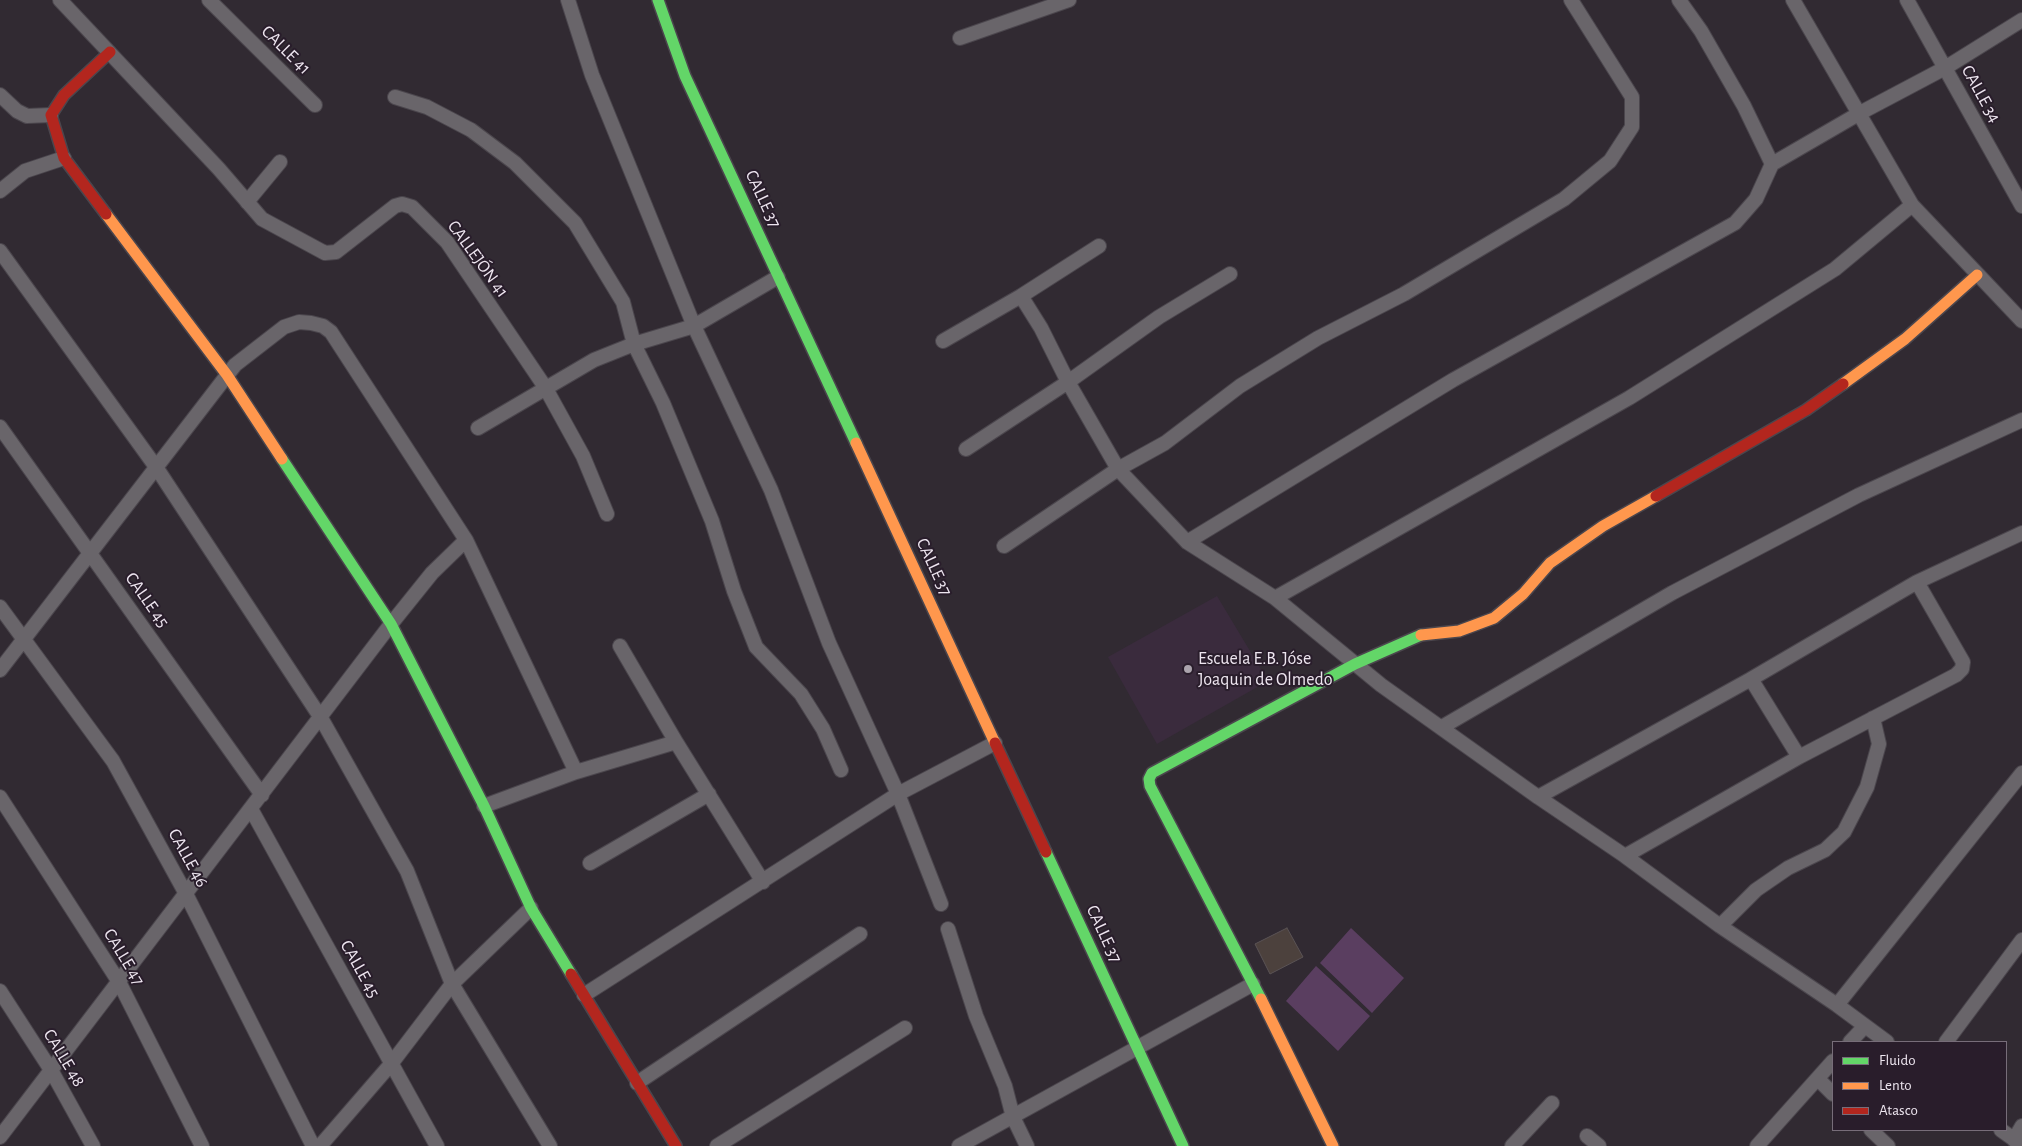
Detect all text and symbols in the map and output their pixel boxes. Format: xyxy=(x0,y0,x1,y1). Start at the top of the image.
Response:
street label: CALLE 41 xyxy=(257,21,315,79)
street label: CALLE 34 xyxy=(1956,61,2006,127)
street label: CALLE 37 xyxy=(740,167,786,231)
street label: CALLEJÓN 41 xyxy=(443,216,513,302)
street label: CALLE 37 xyxy=(911,535,957,599)
street label: CALLE 45 xyxy=(120,568,174,632)
place label: Escuela E.B. Jóse Joaquin de Olmedo xyxy=(1198,648,1333,691)
marker: Escuela E.B. Jóse Joaquin de Olmedo xyxy=(1182,663,1194,675)
street label: CALLE 46 xyxy=(163,825,213,891)
street label: CALLE 37 xyxy=(1081,902,1127,966)
street label: CALLE 47 xyxy=(99,925,149,989)
street label: CALLE 45 xyxy=(335,936,385,1002)
street label: CALLE 48 xyxy=(38,1025,90,1091)
legend xyxy=(1832,1041,2007,1131)
text: Fluido xyxy=(1879,1053,1916,1068)
text: Lento xyxy=(1879,1078,1912,1093)
text: Atasco xyxy=(1879,1103,1918,1118)

